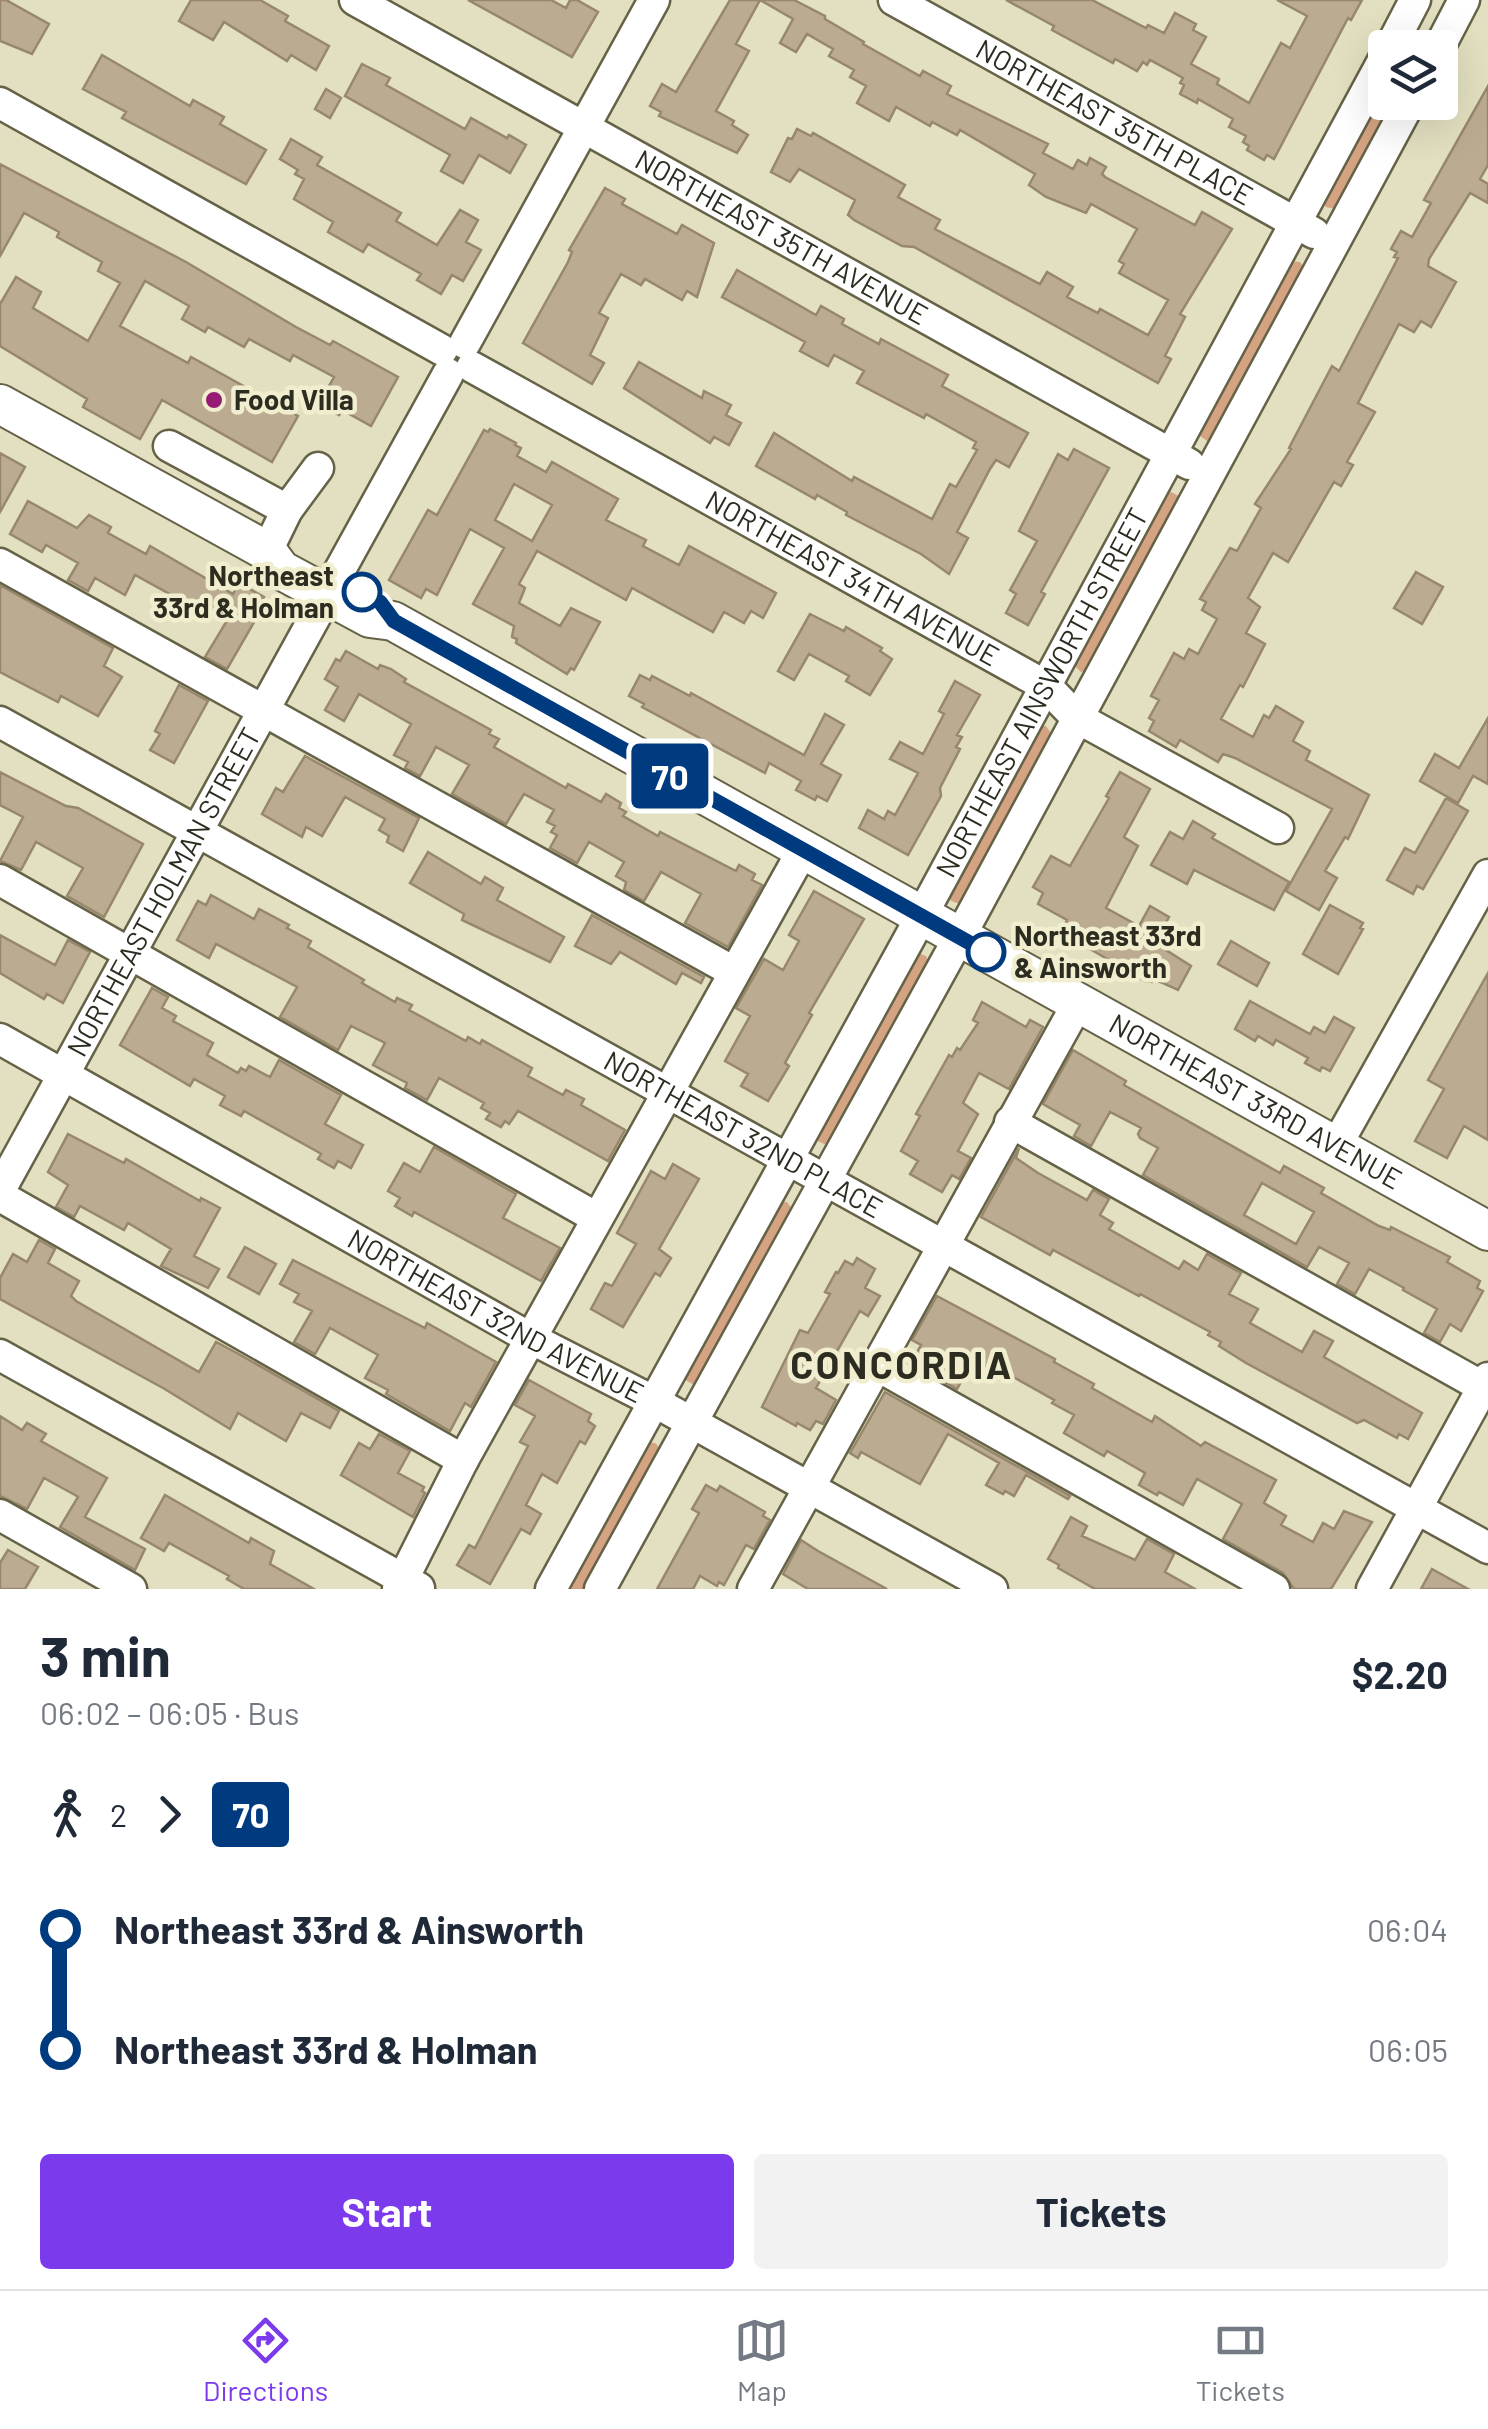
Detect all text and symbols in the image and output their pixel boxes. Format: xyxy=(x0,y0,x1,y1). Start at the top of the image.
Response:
map controls xyxy=(1368,30,1458,120)
button: layers xyxy=(1368,30,1458,120)
street label: NORTHEAST 35TH PLACE xyxy=(971,31,1259,212)
street label: NORTHEAST 35TH AVENUE xyxy=(630,141,934,331)
place label: Food Villa xyxy=(234,382,354,416)
marker: Food Villa xyxy=(203,389,225,411)
street label: NORTHEAST 34TH AVENUE xyxy=(700,482,1005,673)
street label: NORTHEAST AINSWORTH STREET xyxy=(928,502,1154,883)
place label: Northeast 33rd & Holman xyxy=(153,558,334,624)
marker: Northeast 33rd & Holman xyxy=(343,573,381,611)
street label: NORTHEAST HOLMAN STREET xyxy=(59,721,267,1062)
line badge: 70 xyxy=(625,744,715,808)
text: 70 xyxy=(651,755,689,797)
place label: Northeast 33rd & Ainsworth xyxy=(1014,918,1202,984)
marker: Northeast 33rd & Ainsworth xyxy=(967,933,1005,971)
street label: NORTHEAST 33RD AVENUE xyxy=(1104,1006,1408,1196)
street label: NORTHEAST 32ND PLACE xyxy=(598,1043,889,1225)
street label: NORTHEAST 32ND AVENUE xyxy=(342,1221,650,1409)
district label: CONCORDIA xyxy=(790,1341,1014,1387)
text: 3 min xyxy=(40,1622,171,1688)
text: $2.20 xyxy=(1352,1651,1448,1697)
text: 06:02 – 06:05 · Bus xyxy=(40,1693,299,1731)
icon: walk xyxy=(40,1787,95,1842)
icon: forward xyxy=(142,1787,197,1842)
text: 70 xyxy=(232,1793,269,1835)
text: 2 xyxy=(110,1795,127,1833)
text: Northeast 33rd & Ainsworth xyxy=(114,1906,584,1952)
text: 06:04 xyxy=(1367,1910,1448,1948)
text: Northeast 33rd & Holman xyxy=(114,2026,538,2072)
text: 06:05 xyxy=(1368,2030,1448,2068)
button: Start xyxy=(40,2154,734,2269)
button: Tickets xyxy=(754,2154,1448,2269)
tab: Directions xyxy=(203,2313,328,2407)
tab: Map xyxy=(734,2313,789,2407)
tab: Tickets xyxy=(1196,2313,1285,2407)

